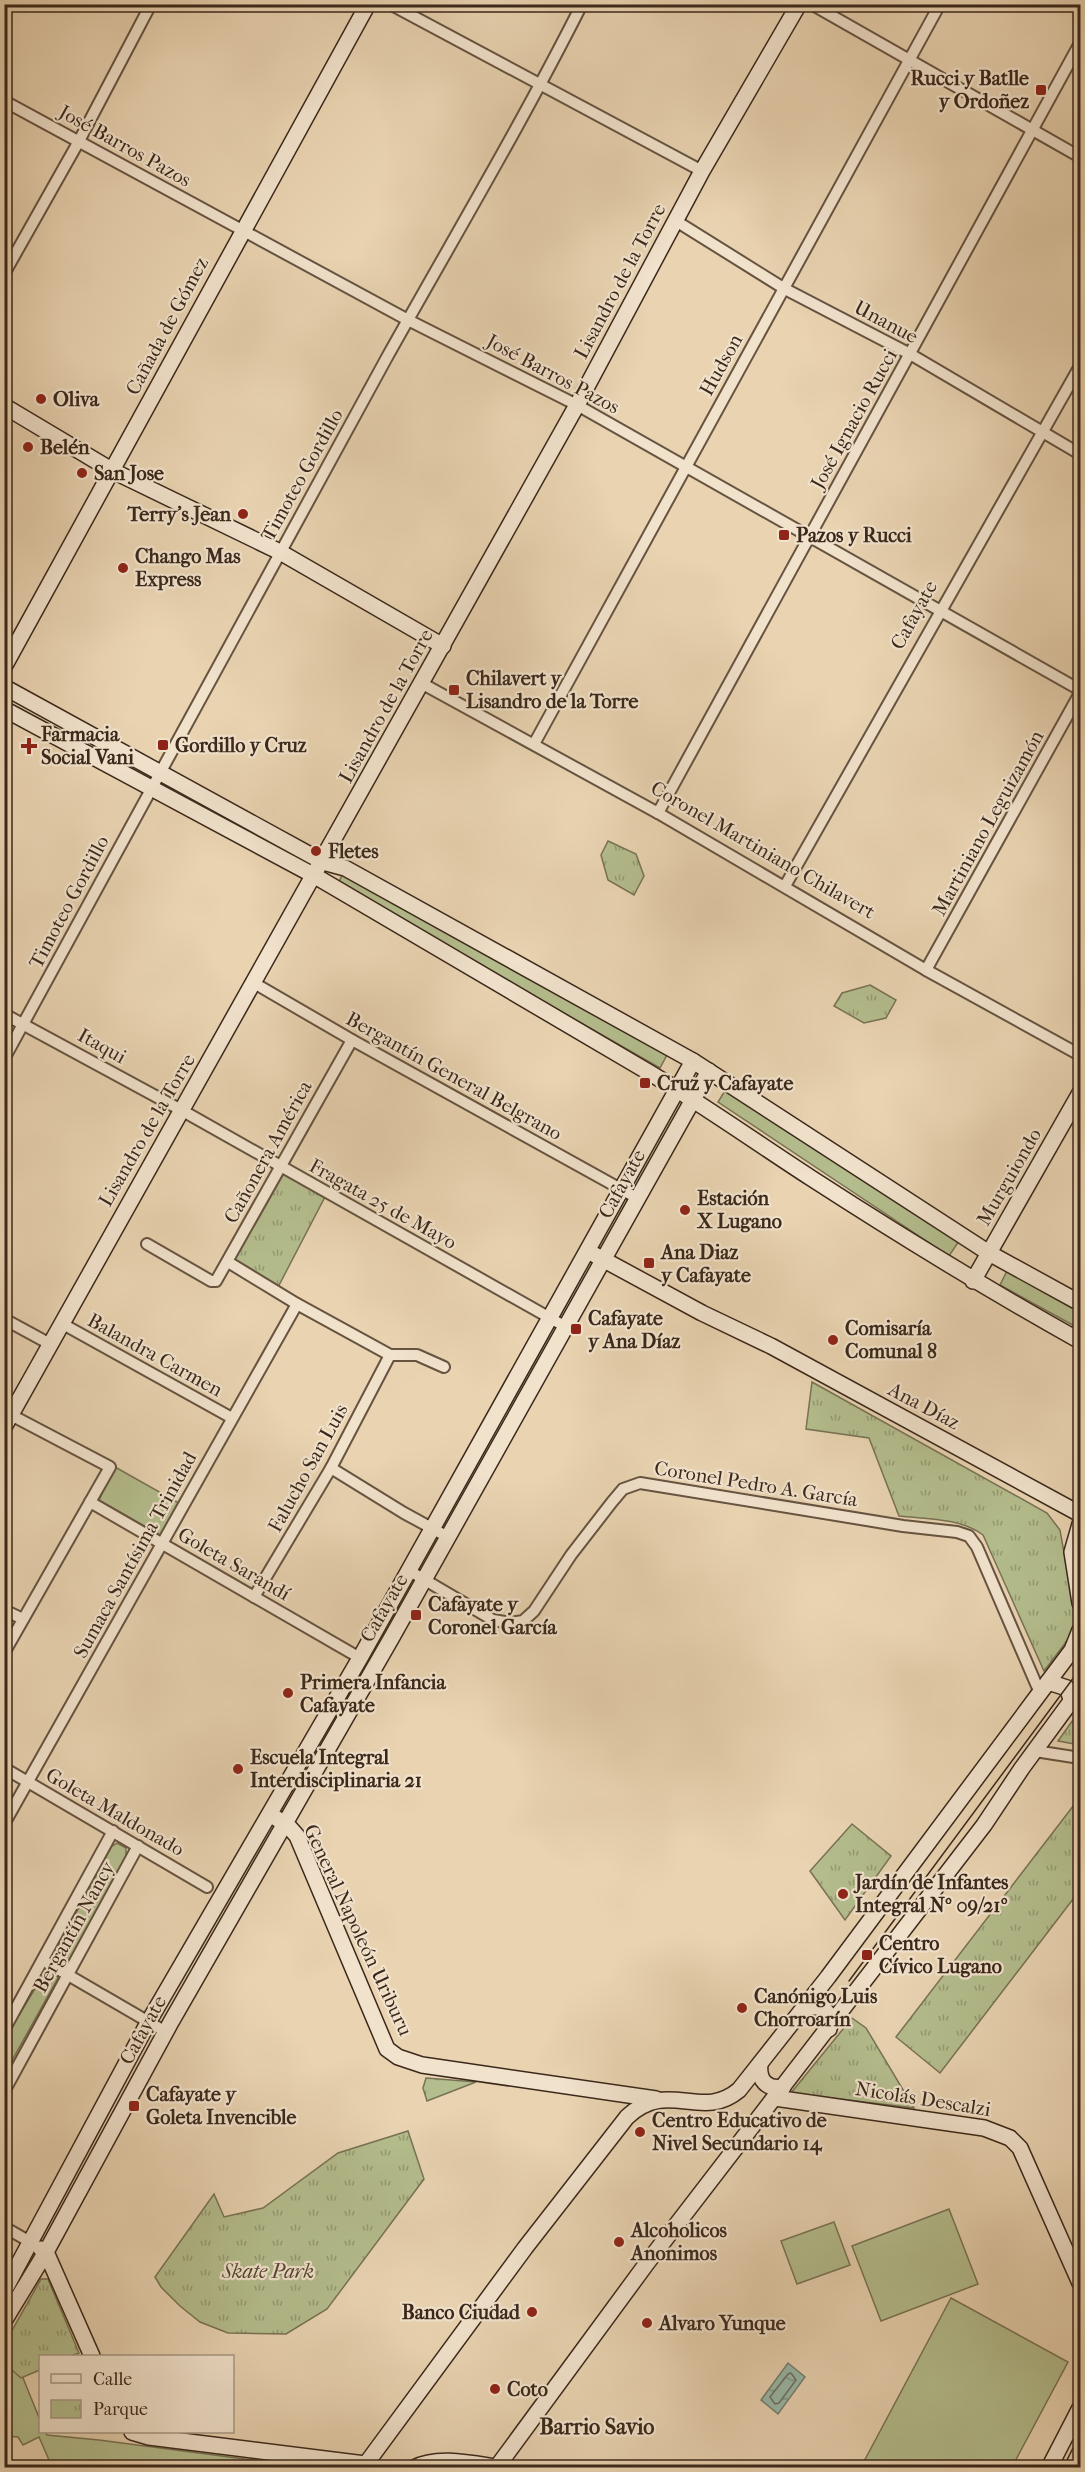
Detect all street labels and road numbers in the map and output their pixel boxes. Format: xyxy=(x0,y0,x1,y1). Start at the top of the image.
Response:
street label: José Barros Pazos xyxy=(53,99,195,192)
street label: Lisandro de la Torre xyxy=(569,199,671,362)
street label: Cañada de Gómez xyxy=(121,253,213,399)
street label: Unanue xyxy=(850,296,922,348)
street label: José Barros Pazos xyxy=(481,328,623,419)
street label: Hudson xyxy=(695,330,747,400)
street label: José Ignacio Rucci xyxy=(805,345,902,495)
street label: Timoteo Gordillo xyxy=(256,405,348,545)
street label: Cafayate xyxy=(886,577,942,653)
street label: Lisandro de la Torre xyxy=(334,625,438,787)
street label: Martiniano Leguizamón xyxy=(927,726,1049,920)
street label: Coronel Martiniano Chilavert xyxy=(647,776,879,924)
street label: Timoteo Gordillo xyxy=(24,832,114,972)
street label: Bergantín General Belgrano xyxy=(342,1007,566,1145)
street label: Itaqui xyxy=(74,1023,130,1069)
street label: Lisandro de la Torre xyxy=(94,1050,200,1210)
street label: Cañonera América xyxy=(219,1076,317,1227)
street label: Murguiondo xyxy=(972,1124,1046,1230)
street label: Cafayate xyxy=(594,1146,650,1222)
street label: Fragata 25 de Mayo xyxy=(305,1154,461,1254)
street label: Balandra Carmen xyxy=(83,1308,227,1402)
street label: Ana Díaz xyxy=(884,1377,964,1434)
street label: Falucho San Luis xyxy=(263,1400,353,1536)
street label: Sumaca Santísima Trinidad xyxy=(69,1447,202,1662)
street label: Coronel Pedro A. García xyxy=(653,1457,860,1512)
street label: Goleta Sarandí xyxy=(174,1523,295,1606)
street label: Cafayate xyxy=(355,1570,413,1646)
street label: Goleta Maldonado xyxy=(42,1763,188,1861)
street label: General Napoleón Uriburu xyxy=(299,1821,417,2040)
street label: Bergantín Nancy xyxy=(28,1856,120,1997)
street label: Cafayate xyxy=(115,1992,171,2068)
street label: Nicolás Descalzi xyxy=(854,2077,992,2121)

